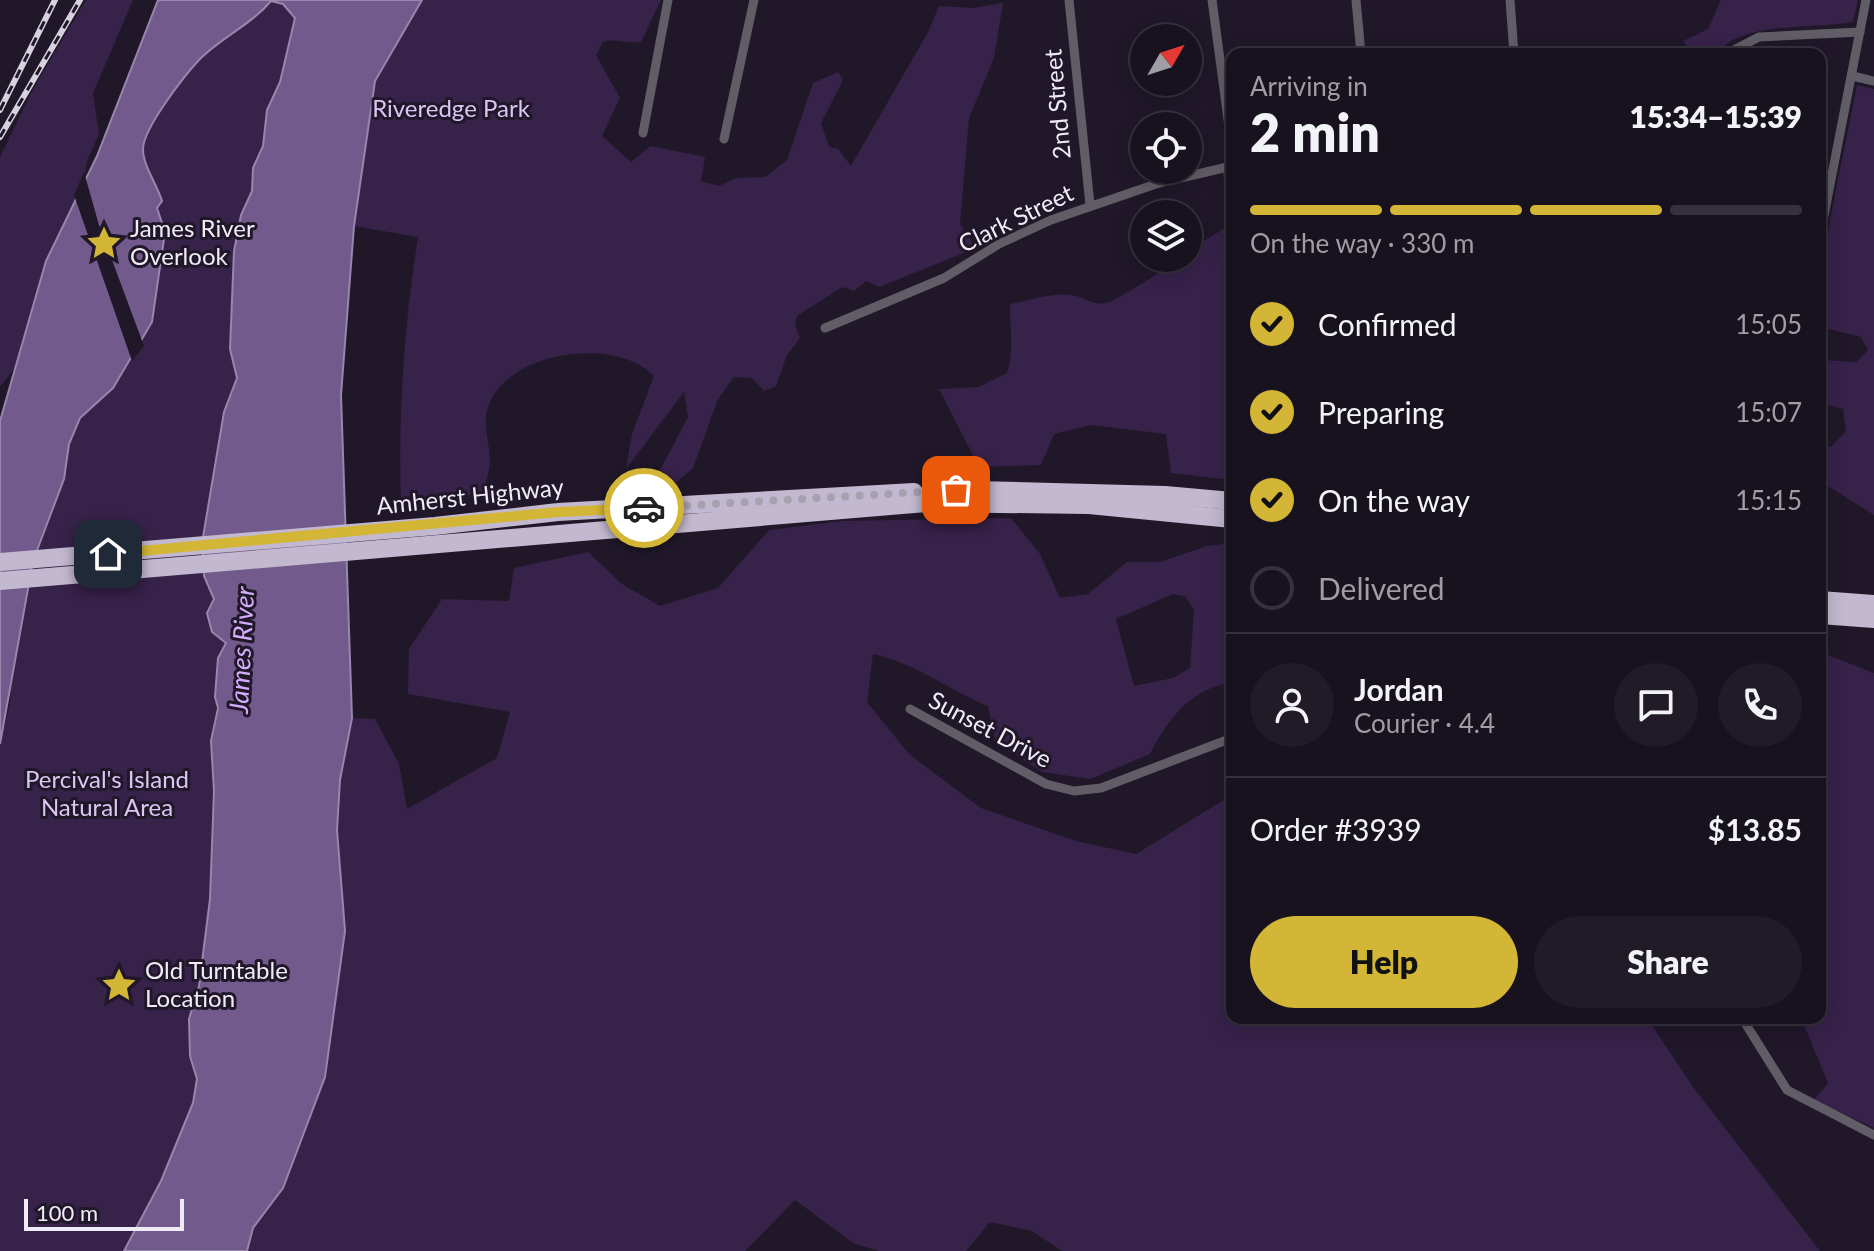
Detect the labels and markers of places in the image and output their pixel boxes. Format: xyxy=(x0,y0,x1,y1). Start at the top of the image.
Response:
place label: James River Overlook xyxy=(130,213,255,270)
place icon: James River Overlook xyxy=(85,224,123,262)
pin xyxy=(922,456,990,524)
pin xyxy=(74,520,142,588)
place label: Old Turntable Location xyxy=(145,955,288,1012)
place icon: Old Turntable Location xyxy=(100,966,138,1004)

